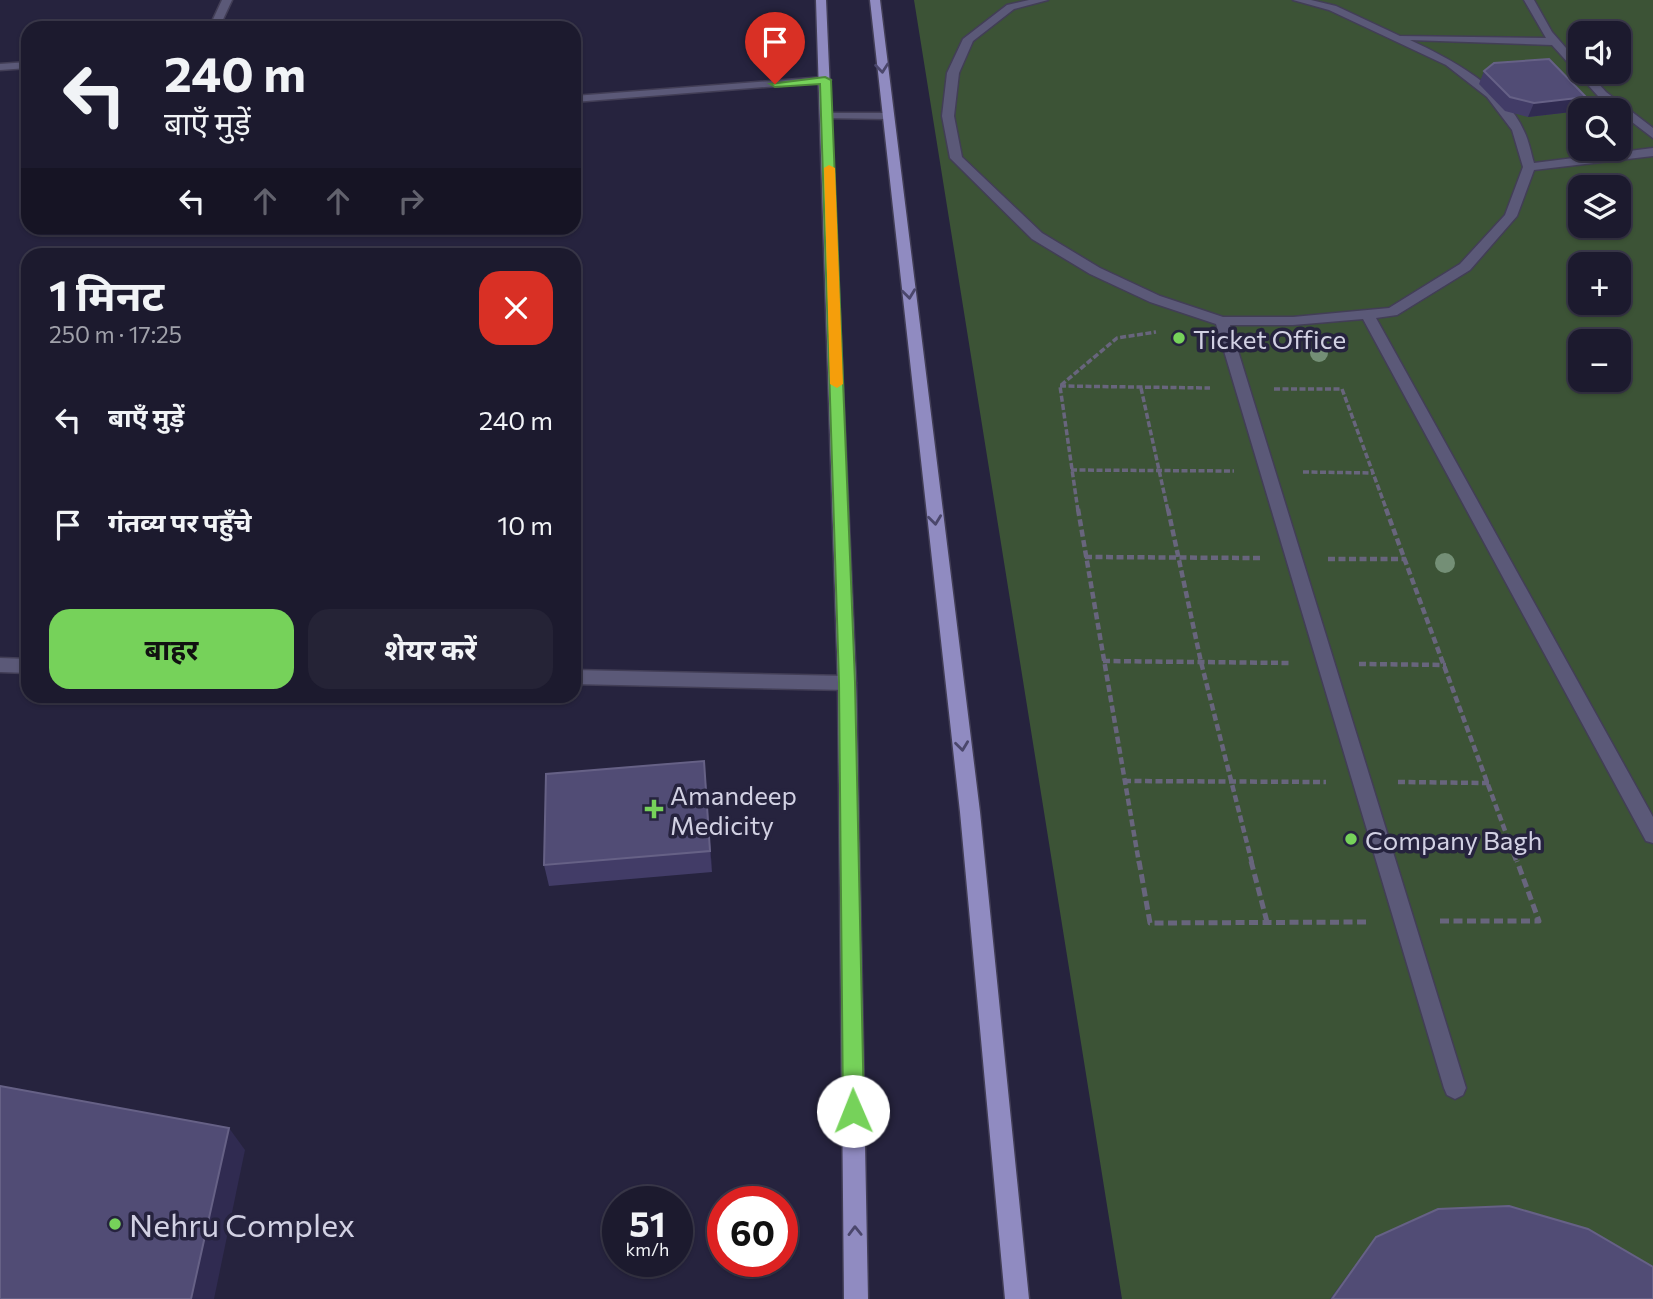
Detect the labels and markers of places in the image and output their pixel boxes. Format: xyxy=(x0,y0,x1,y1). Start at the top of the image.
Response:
pin xyxy=(745,12.0,805,84)
place label: Ticket Office xyxy=(1193,323,1346,354)
marker: Ticket Office xyxy=(1171,330,1187,346)
place label: Amandeep Medicity xyxy=(670,779,797,840)
marker: Amandeep Medicity xyxy=(644,799,664,819)
place label: Company Bagh xyxy=(1365,824,1542,855)
marker: Company Bagh xyxy=(1343,831,1359,847)
place label: Nehru Complex xyxy=(129,1204,355,1244)
marker: Nehru Complex xyxy=(107,1216,123,1232)

